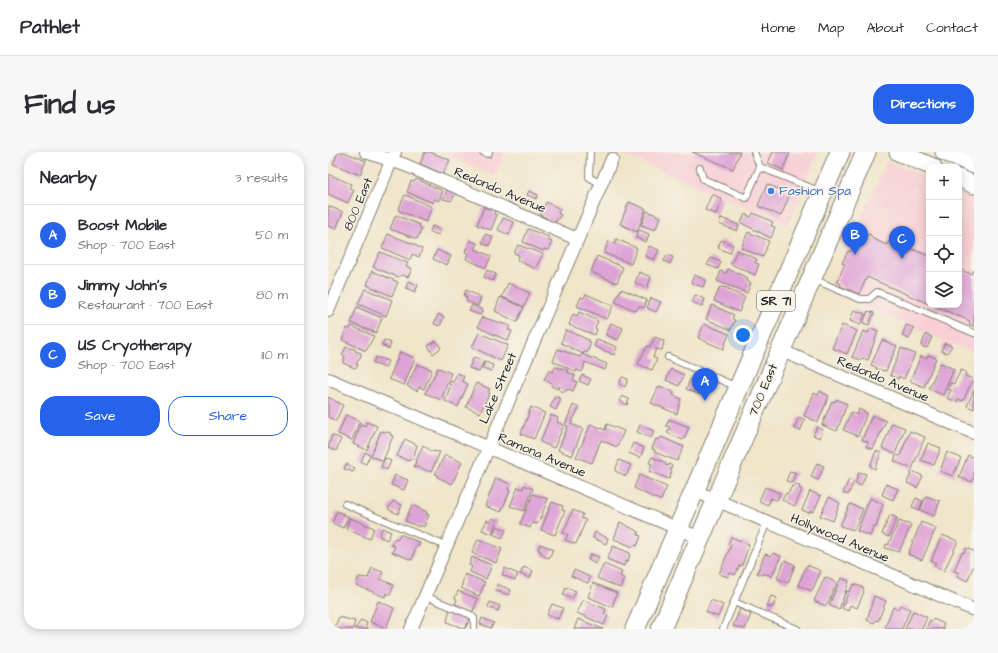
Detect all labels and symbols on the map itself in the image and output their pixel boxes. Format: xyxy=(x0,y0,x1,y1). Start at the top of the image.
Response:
street label: Redondo Avenue xyxy=(451,163,549,217)
street label: 800 East xyxy=(339,174,378,233)
place label: Fashion Spa xyxy=(779,182,851,200)
marker: Fashion Spa xyxy=(766,186,776,196)
pin: B xyxy=(842,222,868,255)
pin: C xyxy=(889,226,915,259)
road number: SR 71 xyxy=(757,291,795,311)
your location xyxy=(733,325,753,345)
street label: Lake Street xyxy=(475,349,521,426)
street label: Redondo Avenue xyxy=(834,352,932,406)
street label: 700 East xyxy=(744,360,782,419)
pin: A xyxy=(692,368,718,401)
street label: Ramona Avenue xyxy=(495,428,589,482)
street label: Hollywood Avenue xyxy=(787,509,892,568)

